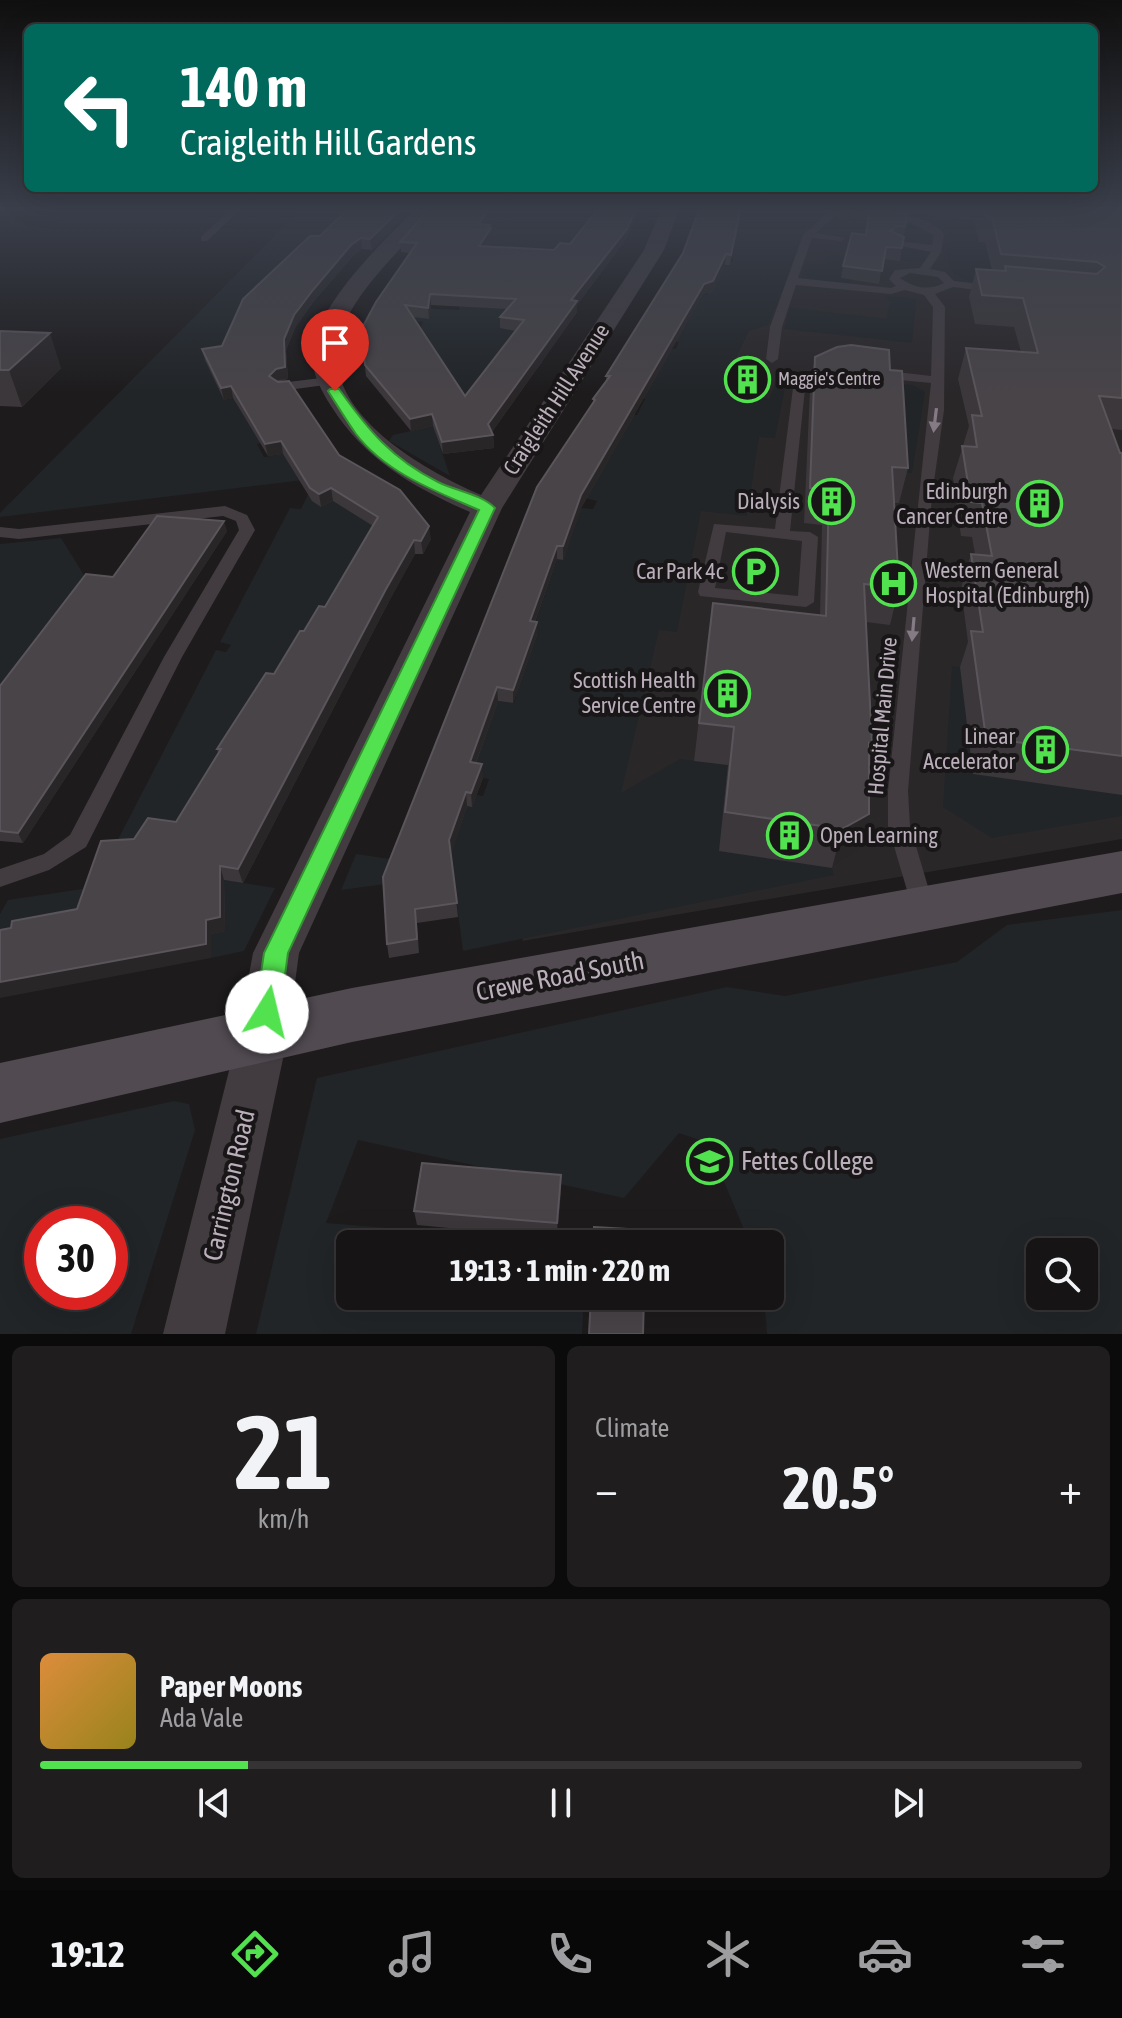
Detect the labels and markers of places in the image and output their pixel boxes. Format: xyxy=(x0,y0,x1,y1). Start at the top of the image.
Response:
pin xyxy=(301,309,369,391)
building icon: Maggie's Centre xyxy=(723,355,771,403)
place label: Maggie's Centre xyxy=(778,368,881,389)
building icon: Dialysis xyxy=(807,477,855,525)
place label: Edinburgh Cancer Centre xyxy=(896,478,1008,529)
building icon: Edinburgh Cancer Centre xyxy=(1015,480,1063,528)
place label: Dialysis xyxy=(737,488,800,514)
parking icon: Car Park 4c xyxy=(731,547,779,595)
place label: Western General Hospital (Edinburgh) xyxy=(925,557,1090,608)
place label: Car Park 4c xyxy=(636,558,725,584)
hospital icon: Western General Hospital (Edinburgh) xyxy=(870,559,918,607)
place label: Scottish Health Service Centre xyxy=(573,667,696,718)
building icon: Scottish Health Service Centre xyxy=(703,669,751,717)
place label: Linear Accelerator xyxy=(923,723,1016,774)
building icon: Linear Accelerator xyxy=(1022,725,1070,773)
building icon: Open Learning xyxy=(765,811,813,859)
place label: Open Learning xyxy=(820,822,939,848)
school or university icon: Fettes College xyxy=(686,1137,734,1185)
place label: Fettes College xyxy=(741,1146,874,1176)

